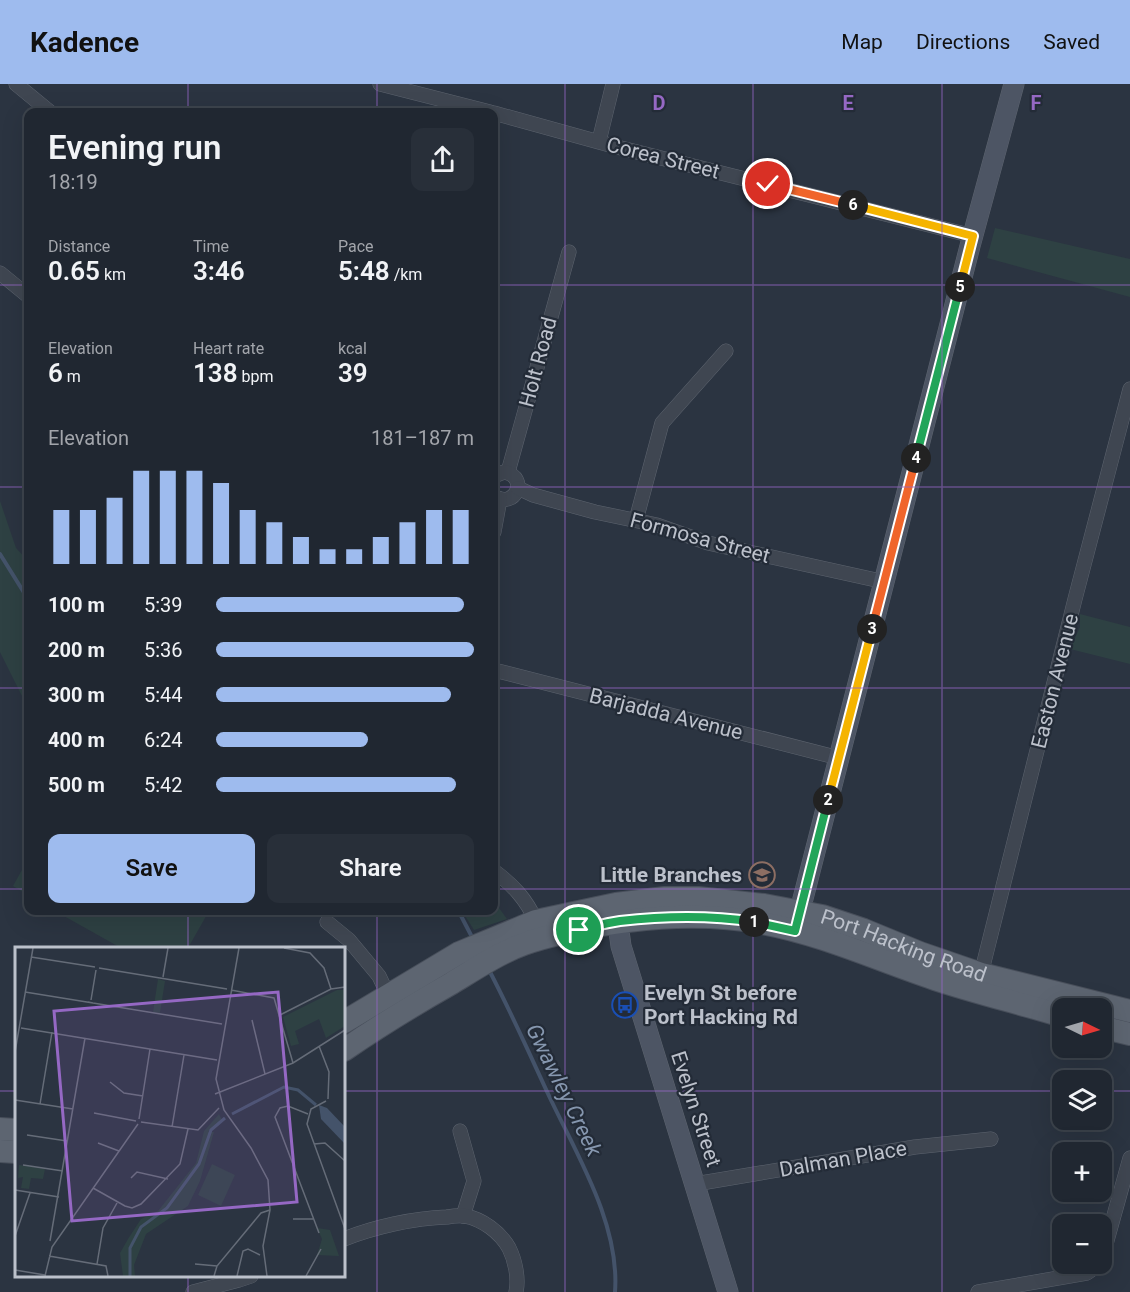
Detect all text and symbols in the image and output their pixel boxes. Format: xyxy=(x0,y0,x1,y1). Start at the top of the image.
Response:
text: Kadence xyxy=(30,26,139,59)
text: Map xyxy=(841,30,883,54)
text: Directions xyxy=(916,30,1010,54)
text: Saved xyxy=(1043,30,1100,54)
text: D xyxy=(653,91,666,115)
text: E xyxy=(842,91,854,115)
text: F xyxy=(1031,91,1042,115)
text: Evening run xyxy=(48,128,221,167)
button: share xyxy=(411,128,474,191)
street label: Corea Street xyxy=(604,132,722,184)
pin xyxy=(742,158,793,209)
icon: check xyxy=(751,167,784,200)
text: 18:19 xyxy=(48,170,98,194)
pin: 6 xyxy=(838,190,868,220)
text: 6 xyxy=(848,195,858,214)
text: Distance xyxy=(48,237,110,256)
text: Time xyxy=(193,237,229,256)
text: Pace xyxy=(338,237,374,256)
text: 0.65 xyxy=(48,256,100,286)
text: 3:46 xyxy=(193,256,245,286)
text: 5:48 xyxy=(338,256,390,286)
text: km xyxy=(100,265,126,284)
text: /km xyxy=(390,265,422,284)
pin: 5 xyxy=(945,272,975,302)
text: 5 xyxy=(955,277,965,296)
street label: Holt Road xyxy=(514,314,562,410)
text: Elevation xyxy=(48,339,113,358)
text: Heart rate xyxy=(193,339,264,358)
text: kcal xyxy=(338,339,367,358)
text: 6 xyxy=(48,358,63,388)
text: 138 xyxy=(193,358,238,388)
text: 39 xyxy=(338,358,368,388)
text: m xyxy=(63,367,81,386)
text: bpm xyxy=(238,367,274,386)
text: Elevation xyxy=(48,426,129,450)
text: 181–187 m xyxy=(371,426,474,450)
pin: 4 xyxy=(901,443,931,473)
text: 4 xyxy=(911,448,921,467)
street label: Formosa Street xyxy=(627,508,773,568)
text: 100 m xyxy=(48,593,105,617)
text: 5:39 xyxy=(144,593,183,617)
street label: Easton Avenue xyxy=(1027,611,1083,751)
pin: 3 xyxy=(857,614,887,644)
text: 3 xyxy=(867,619,877,638)
text: 200 m xyxy=(48,638,105,662)
text: 5:36 xyxy=(144,638,183,662)
text: 300 m xyxy=(48,683,105,707)
text: 5:44 xyxy=(144,683,183,707)
street label: Barjadda Avenue xyxy=(587,683,745,745)
text: 400 m xyxy=(48,728,105,752)
text: 6:24 xyxy=(144,728,183,752)
text: 500 m xyxy=(48,773,105,797)
text: 5:42 xyxy=(144,773,183,797)
pin: 2 xyxy=(813,785,843,815)
text: 2 xyxy=(823,790,833,809)
button: Save xyxy=(48,834,255,903)
button: Share xyxy=(267,834,474,903)
school or university icon: Little Branches xyxy=(747,860,777,890)
place label: Little Branches xyxy=(600,863,742,887)
pin xyxy=(553,904,604,955)
street label: Port Hacking Road xyxy=(818,904,990,987)
pin: 1 xyxy=(739,907,769,937)
text: 1 xyxy=(749,912,759,931)
icon: arrive xyxy=(562,913,595,946)
inset map xyxy=(15,947,345,1277)
place label: Evelyn St before Port Hacking Rd xyxy=(644,981,798,1029)
bus stop icon: Evelyn St before Port Hacking Rd xyxy=(610,990,640,1020)
north arrow xyxy=(1052,998,1112,1058)
map controls xyxy=(1052,998,1112,1274)
water label: Gwawley Creek xyxy=(521,1020,607,1161)
street label: Evelyn Street xyxy=(666,1048,726,1170)
button: layers xyxy=(1052,1070,1112,1130)
street label: Dalman Place xyxy=(777,1136,909,1182)
button: + xyxy=(1052,1142,1112,1202)
button: − xyxy=(1052,1214,1112,1274)

